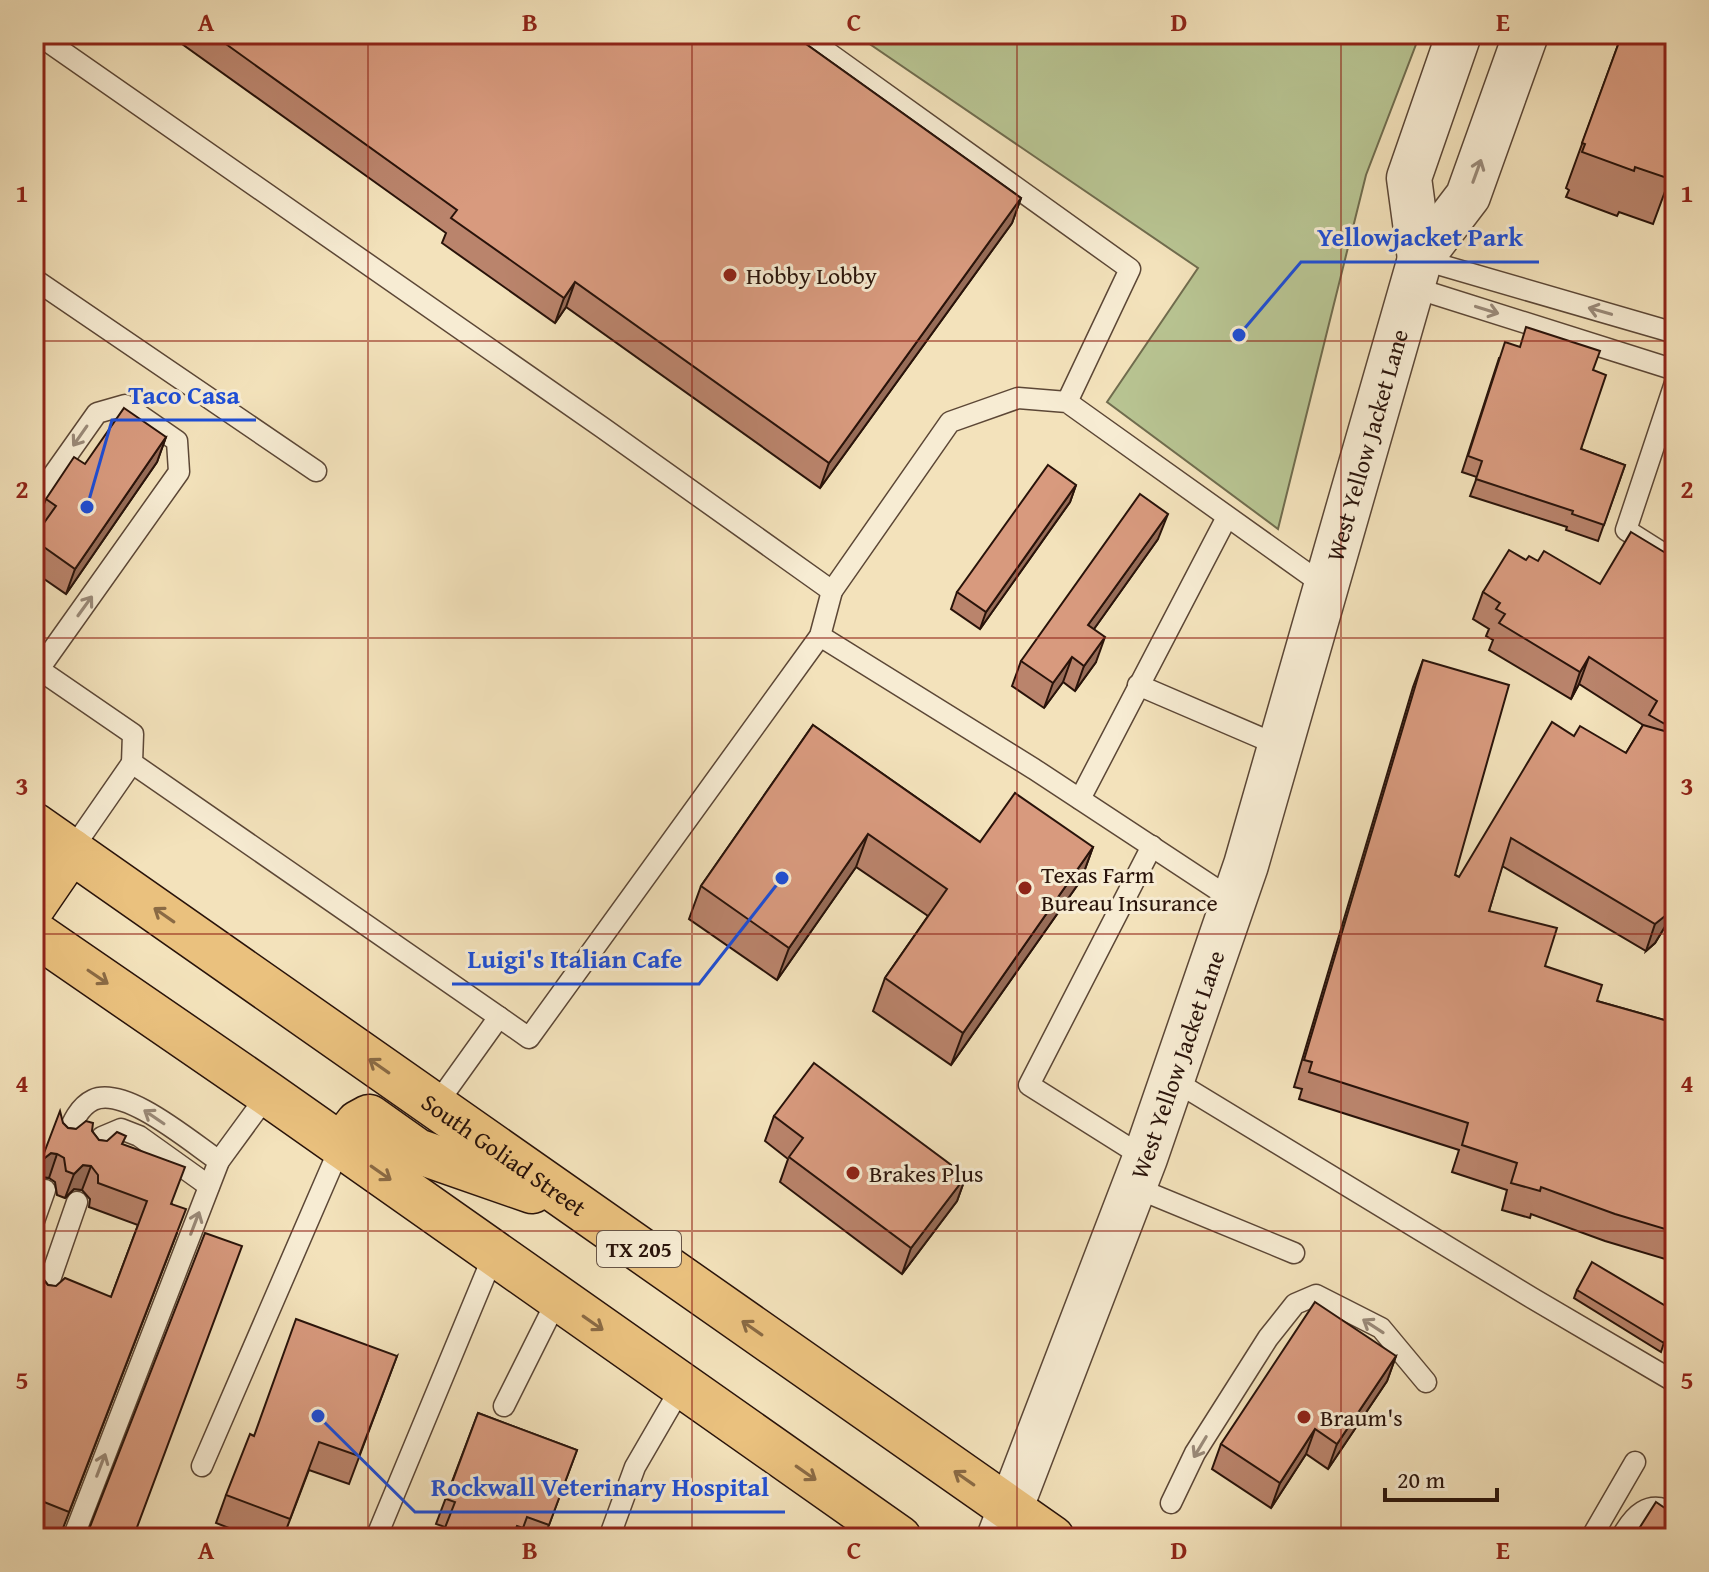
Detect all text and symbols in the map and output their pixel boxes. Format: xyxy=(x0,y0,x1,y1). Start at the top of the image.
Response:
text: A xyxy=(198,2,215,41)
text: B xyxy=(522,2,538,41)
text: C xyxy=(847,2,861,41)
text: D xyxy=(1171,2,1187,41)
text: E xyxy=(1496,2,1510,41)
one-way arrow xyxy=(1471,159,1486,184)
text: 1 xyxy=(15,173,29,212)
text: 1 xyxy=(1680,173,1694,212)
callout: Yellowjacket Park xyxy=(1301,212,1539,262)
text: Yellowjacket Park xyxy=(1317,217,1523,256)
place label: Hobby Lobby xyxy=(746,258,877,293)
marker: Hobby Lobby xyxy=(721,266,739,284)
one-way arrow xyxy=(1473,303,1499,318)
one-way arrow xyxy=(1588,303,1614,318)
street label: West Yellow Jacket Lane xyxy=(1317,325,1417,565)
callout: Taco Casa xyxy=(112,370,256,420)
text: Taco Casa xyxy=(128,375,241,414)
one-way arrow xyxy=(72,425,88,447)
text: 2 xyxy=(15,469,29,508)
text: 2 xyxy=(1680,469,1694,508)
one-way arrow xyxy=(76,595,93,617)
text: 3 xyxy=(15,766,29,805)
text: 3 xyxy=(1680,766,1694,805)
place label: Texas Farm Bureau Insurance xyxy=(1041,857,1218,920)
marker: Texas Farm Bureau Insurance xyxy=(1016,879,1034,897)
one-way arrow xyxy=(153,907,175,923)
callout: Luigi's Italian Cafe xyxy=(452,934,699,984)
text: Luigi's Italian Cafe xyxy=(468,939,683,978)
street label: West Yellow Jacket Lane xyxy=(1121,945,1233,1184)
one-way arrow xyxy=(87,969,109,986)
one-way arrow xyxy=(368,1058,390,1074)
text: 4 xyxy=(15,1063,29,1102)
text: 4 xyxy=(1680,1063,1694,1102)
street label: South Goliad Street xyxy=(415,1084,594,1225)
one-way arrow xyxy=(144,1109,166,1126)
place label: Brakes Plus xyxy=(869,1156,984,1191)
marker: Brakes Plus xyxy=(844,1164,862,1182)
one-way arrow xyxy=(369,1165,391,1182)
one-way arrow xyxy=(189,1211,203,1236)
road number: TX 205 xyxy=(597,1231,681,1267)
one-way arrow xyxy=(582,1315,604,1332)
one-way arrow xyxy=(1362,1317,1385,1333)
one-way arrow xyxy=(741,1320,763,1336)
text: 5 xyxy=(15,1360,29,1399)
text: 5 xyxy=(1680,1360,1694,1399)
place label: Braum's xyxy=(1320,1400,1403,1435)
marker: Braum's xyxy=(1295,1408,1313,1426)
one-way arrow xyxy=(1191,1435,1207,1458)
scale bar xyxy=(1385,1452,1497,1502)
one-way arrow xyxy=(95,1453,109,1478)
callout: Rockwall Veterinary Hospital xyxy=(415,1462,785,1512)
text: 20 m xyxy=(1397,1462,1445,1497)
one-way arrow xyxy=(795,1464,816,1481)
text: Rockwall Veterinary Hospital xyxy=(431,1467,769,1506)
one-way arrow xyxy=(954,1470,976,1486)
text: A xyxy=(198,1530,215,1569)
text: B xyxy=(522,1530,538,1569)
text: C xyxy=(847,1530,861,1569)
text: D xyxy=(1171,1530,1187,1569)
text: E xyxy=(1496,1530,1510,1569)

